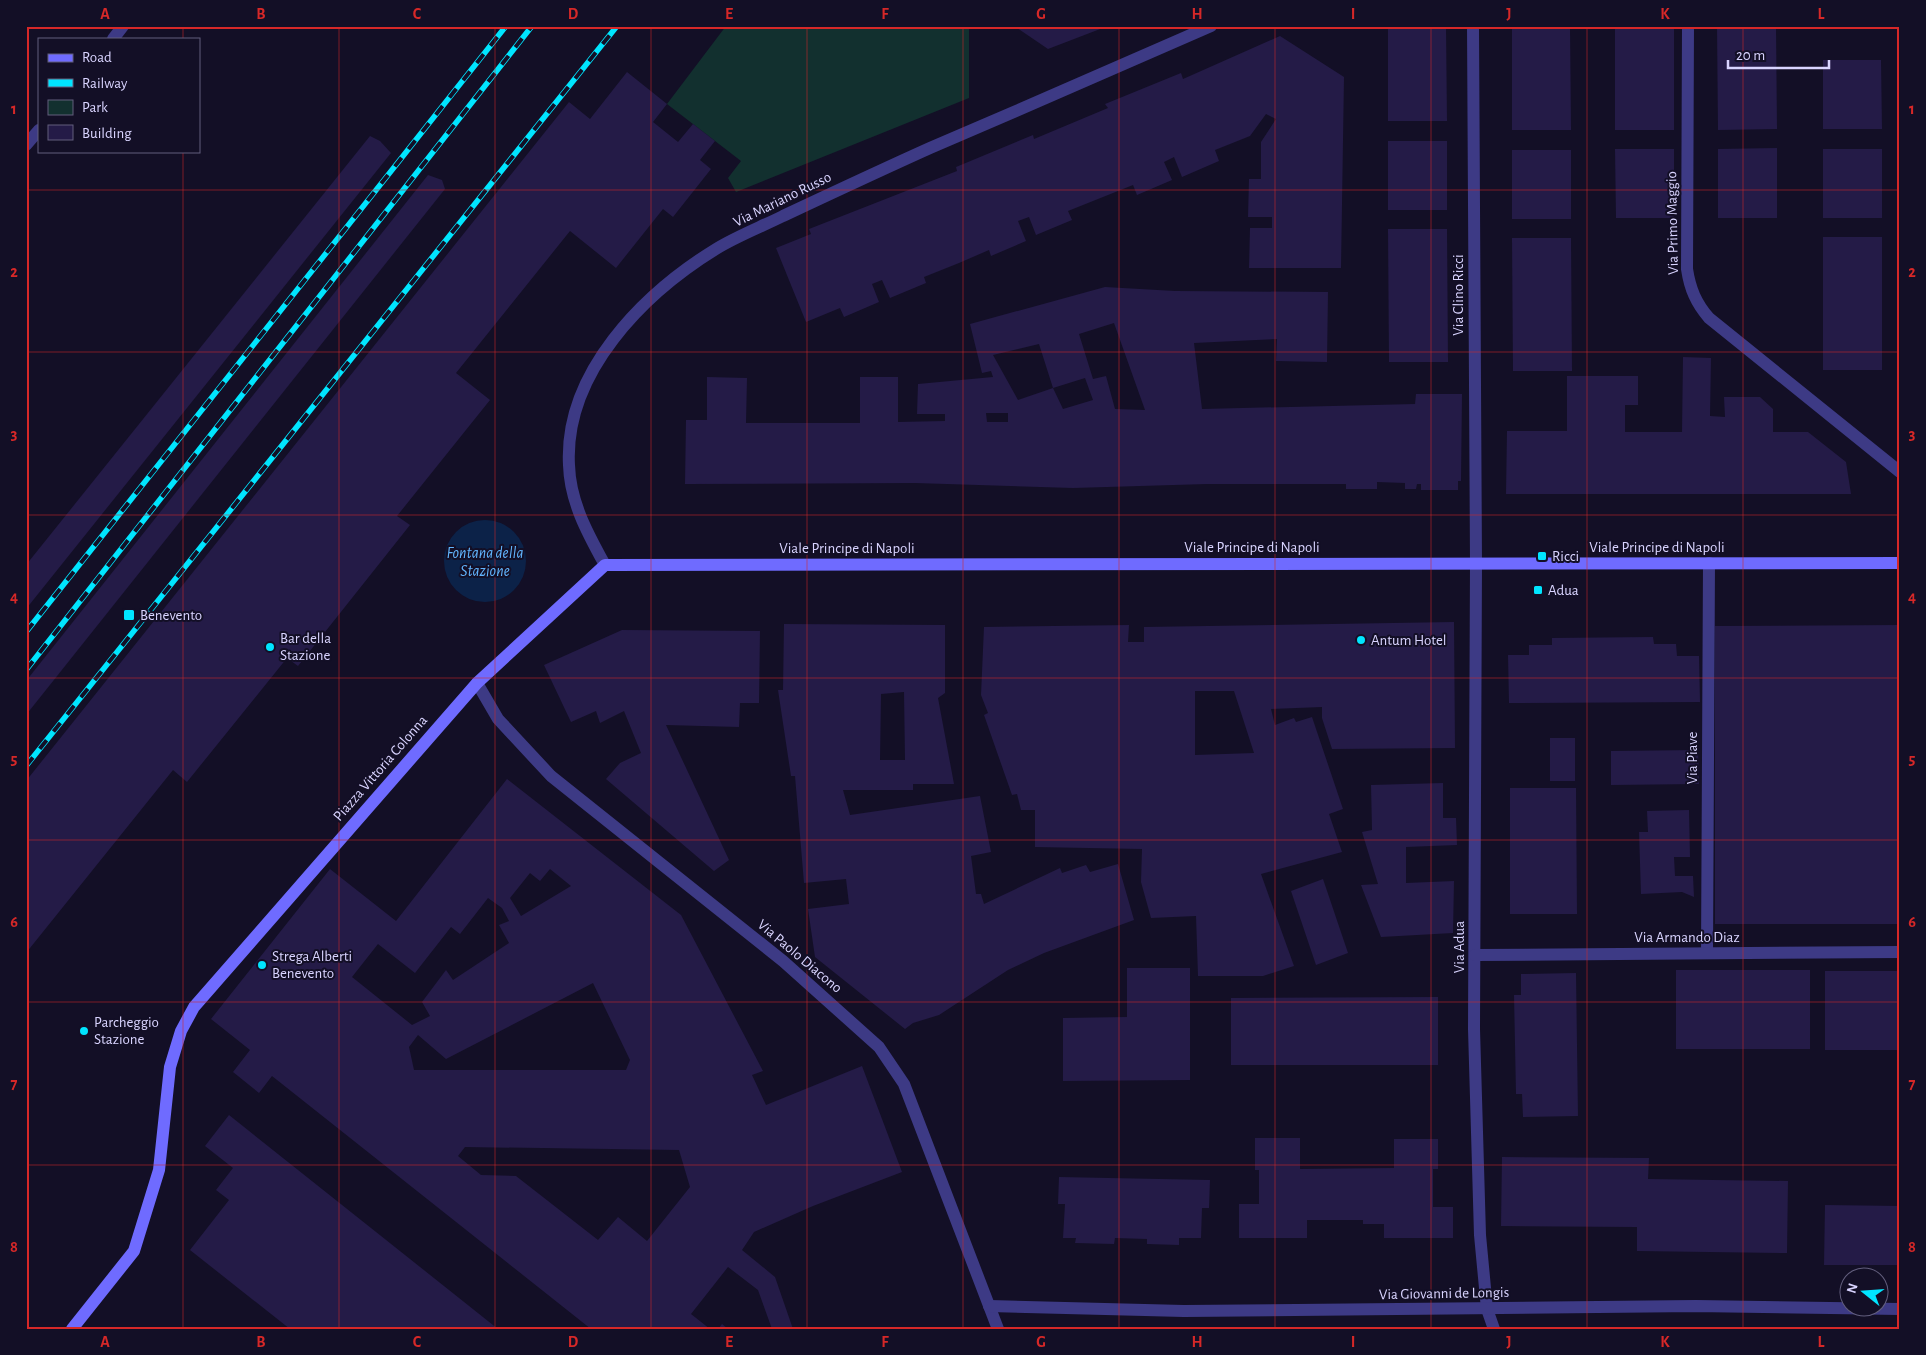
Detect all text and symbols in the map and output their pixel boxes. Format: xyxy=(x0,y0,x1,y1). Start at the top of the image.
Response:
text: A xyxy=(100,6,110,22)
text: B xyxy=(256,6,266,22)
text: C xyxy=(413,6,422,22)
text: D xyxy=(568,6,579,22)
text: E xyxy=(725,6,733,22)
text: F xyxy=(881,6,889,22)
text: G xyxy=(1036,6,1046,22)
text: H xyxy=(1191,6,1203,22)
text: I xyxy=(1351,6,1355,22)
text: J xyxy=(1506,6,1512,22)
text: K xyxy=(1660,6,1670,22)
text: L xyxy=(1818,6,1825,22)
legend xyxy=(38,38,200,152)
scale bar xyxy=(1728,38,1830,70)
text: 20 m xyxy=(1736,48,1765,63)
text: Road xyxy=(82,50,112,65)
text: Railway xyxy=(82,76,128,91)
text: Park xyxy=(82,100,108,115)
text: 1 xyxy=(11,101,17,117)
text: 1 xyxy=(1909,101,1915,117)
text: Building xyxy=(82,126,132,141)
street label: Via Mariano Russo xyxy=(731,169,834,230)
street label: Via Primo Maggio xyxy=(1664,171,1681,275)
street label: Via Clino Ricci xyxy=(1451,254,1466,336)
text: 2 xyxy=(10,264,18,280)
text: 2 xyxy=(1908,264,1916,280)
text: 3 xyxy=(11,426,18,442)
text: 3 xyxy=(1909,426,1916,442)
street label: Viale Principe di Napoli xyxy=(1184,540,1320,555)
street label: Viale Principe di Napoli xyxy=(1589,540,1725,555)
street label: Viale Principe di Napoli xyxy=(779,541,915,556)
water label: Fontana della Stazione xyxy=(446,545,524,579)
place label: Ricci xyxy=(1552,549,1579,564)
marker: Ricci xyxy=(1536,550,1548,562)
place label: Adua xyxy=(1548,583,1579,598)
marker: Adua xyxy=(1532,584,1544,596)
text: 4 xyxy=(10,589,18,605)
text: 4 xyxy=(1908,589,1916,605)
marker: Benevento xyxy=(122,608,136,622)
place label: Benevento xyxy=(140,608,202,623)
place label: Bar della Stazione xyxy=(280,631,331,663)
place label: Antum Hotel xyxy=(1371,633,1447,648)
marker: Antum Hotel xyxy=(1355,634,1367,646)
marker: Bar della Stazione xyxy=(264,641,276,653)
street label: Piazza Vittoria Colonna xyxy=(331,713,430,824)
street label: Via Piave xyxy=(1685,732,1700,784)
text: 5 xyxy=(11,751,18,767)
text: 5 xyxy=(1909,751,1916,767)
text: 6 xyxy=(10,914,18,930)
text: 6 xyxy=(1908,914,1916,930)
street label: Via Paolo Diacono xyxy=(755,917,845,996)
street label: Via Adua xyxy=(1452,921,1467,973)
street label: Via Armando Diaz xyxy=(1634,930,1740,945)
place label: Strega Alberti Benevento xyxy=(272,949,352,981)
marker: Strega Alberti Benevento xyxy=(256,959,268,971)
place label: Parcheggio Stazione xyxy=(94,1015,159,1047)
marker: Parcheggio Stazione xyxy=(78,1025,90,1037)
text: 7 xyxy=(11,1076,18,1092)
text: 7 xyxy=(1909,1076,1916,1092)
text: 8 xyxy=(10,1239,18,1255)
text: 8 xyxy=(1908,1239,1916,1255)
north arrow xyxy=(1838,1268,1888,1318)
text: N xyxy=(1844,1282,1861,1295)
street label: Via Giovanni de Longis xyxy=(1379,1285,1509,1302)
text: A xyxy=(100,1334,110,1350)
text: B xyxy=(256,1334,266,1350)
text: C xyxy=(413,1334,422,1350)
text: D xyxy=(568,1334,579,1350)
text: E xyxy=(725,1334,733,1350)
text: F xyxy=(881,1334,889,1350)
text: G xyxy=(1036,1334,1046,1350)
text: H xyxy=(1191,1334,1203,1350)
text: I xyxy=(1351,1334,1355,1350)
text: J xyxy=(1506,1334,1512,1350)
text: K xyxy=(1660,1334,1670,1350)
text: L xyxy=(1818,1334,1825,1350)

